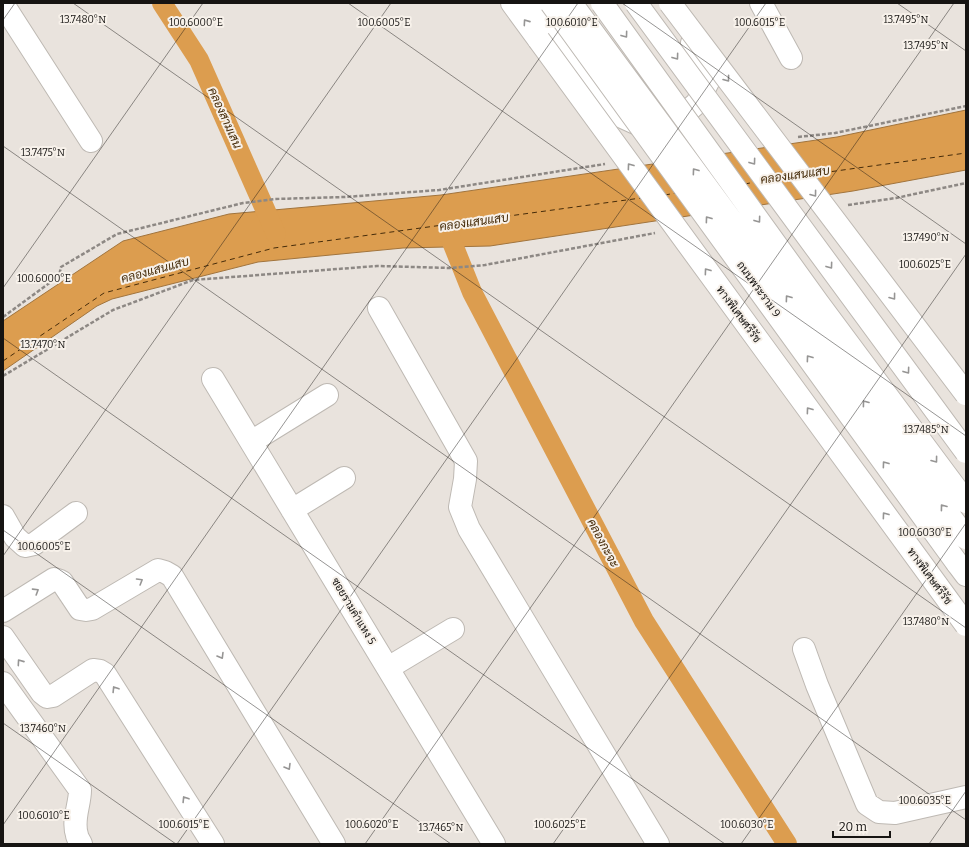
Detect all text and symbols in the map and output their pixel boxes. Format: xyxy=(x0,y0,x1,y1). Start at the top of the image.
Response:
text: 13.7480°N xyxy=(60,14,106,26)
text: 13.7495°N xyxy=(883,14,929,26)
text: 100.6000°E xyxy=(169,17,223,29)
text: 100.6005°E xyxy=(358,17,410,29)
text: 100.6010°E xyxy=(546,17,598,29)
text: 100.6015°E xyxy=(735,17,785,29)
one-way arrow xyxy=(524,19,531,26)
one-way arrow xyxy=(620,30,627,37)
text: 13.7495°N xyxy=(903,40,949,52)
one-way arrow xyxy=(671,53,679,60)
one-way arrow xyxy=(722,74,729,81)
water label: คลองสามเสน xyxy=(205,85,245,151)
text: 13.7475°N xyxy=(21,147,65,159)
one-way arrow xyxy=(748,157,755,164)
one-way arrow xyxy=(628,163,635,170)
water label: คลองแสนแสบ xyxy=(759,163,831,187)
one-way arrow xyxy=(692,168,699,175)
one-way arrow xyxy=(809,189,816,196)
water label: คลองแสนแสบ xyxy=(438,210,510,234)
one-way arrow xyxy=(753,215,760,222)
one-way arrow xyxy=(706,217,713,224)
text: 13.7490°N xyxy=(903,232,949,244)
water label: คลองแสนแสบ xyxy=(119,254,191,286)
street label: ถนนพระราม 9 xyxy=(734,259,783,320)
text: 100.6025°E xyxy=(899,259,951,271)
one-way arrow xyxy=(825,262,832,269)
one-way arrow xyxy=(705,268,712,275)
text: 100.6000°E xyxy=(17,273,71,285)
street label: ทางพิเศษศรีรัช xyxy=(714,282,765,345)
one-way arrow xyxy=(888,293,895,300)
one-way arrow xyxy=(785,295,793,302)
text: 13.7470°N xyxy=(21,339,66,351)
one-way arrow xyxy=(807,356,814,363)
one-way arrow xyxy=(902,367,909,374)
one-way arrow xyxy=(863,400,870,407)
one-way arrow xyxy=(806,407,813,414)
text: 13.7485°N xyxy=(903,424,949,436)
one-way arrow xyxy=(930,456,938,463)
one-way arrow xyxy=(883,461,890,468)
one-way arrow xyxy=(940,504,948,511)
one-way arrow xyxy=(883,512,890,519)
water label: คลองกะจะ xyxy=(584,516,622,570)
text: 100.6030°E xyxy=(898,527,952,539)
text: 100.6005°E xyxy=(18,541,70,553)
street label: ทางพิเศษศรีรัช xyxy=(905,544,956,607)
street label: ซอยรามคำแหง 5 xyxy=(329,575,379,647)
one-way arrow xyxy=(136,578,143,585)
one-way arrow xyxy=(32,588,39,595)
text: 13.7480°N xyxy=(903,616,949,628)
one-way arrow xyxy=(216,652,223,659)
one-way arrow xyxy=(18,659,25,666)
one-way arrow xyxy=(113,686,120,693)
text: 13.7460°N xyxy=(20,723,66,735)
one-way arrow xyxy=(283,763,290,770)
text: 100.6035°E xyxy=(899,795,951,807)
one-way arrow xyxy=(182,796,189,803)
text: 100.6010°E xyxy=(18,810,70,822)
scale bar xyxy=(833,813,890,839)
text: 100.6015°E xyxy=(159,819,209,831)
text: 100.6020°E xyxy=(346,819,398,831)
text: 100.6025°E xyxy=(534,819,586,831)
text: 100.6030°E xyxy=(720,819,774,831)
text: 20 m xyxy=(839,820,868,834)
text: 13.7465°N xyxy=(419,822,464,834)

